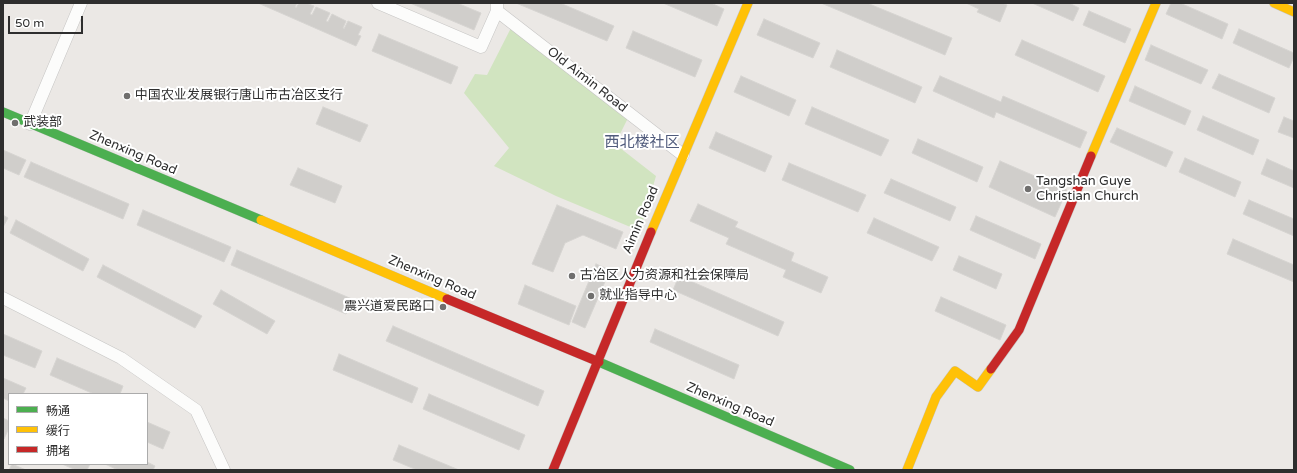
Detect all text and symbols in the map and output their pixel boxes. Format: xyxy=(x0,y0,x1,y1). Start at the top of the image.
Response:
scale bar xyxy=(10,8,85,34)
text: 50 m xyxy=(15,16,44,30)
street label: Old Aimin Road xyxy=(544,44,630,116)
place label: 中国农业发展银行唐山市古冶区支行 xyxy=(135,88,343,104)
marker: 中国农业发展银行唐山市古冶区支行 xyxy=(122,91,132,101)
place label: 武装部 xyxy=(23,115,62,131)
marker: 武装部 xyxy=(10,118,20,128)
street label: Zhenxing Road xyxy=(87,127,179,179)
district label: 西北楼社区 xyxy=(605,134,679,152)
place label: Tangshan Guye Christian Church xyxy=(1036,174,1139,205)
street label: Aimin Road xyxy=(620,184,662,256)
marker: Tangshan Guye Christian Church xyxy=(1023,184,1033,194)
street label: Zhenxing Road xyxy=(386,252,478,304)
place label: 古冶区人力资源和社会保障局 xyxy=(580,268,749,284)
marker: 古冶区人力资源和社会保障局 xyxy=(567,271,577,281)
place label: 就业指导中心 xyxy=(599,288,677,304)
marker: 就业指导中心 xyxy=(586,291,596,301)
place label: 震兴道爱民路口 xyxy=(344,299,435,315)
marker: 震兴道爱民路口 xyxy=(438,302,448,312)
street label: Zhenxing Road xyxy=(684,379,776,431)
legend xyxy=(8,393,148,465)
text: 畅通 xyxy=(46,404,70,418)
text: 缓行 xyxy=(46,424,70,438)
text: 拥堵 xyxy=(46,444,70,458)

